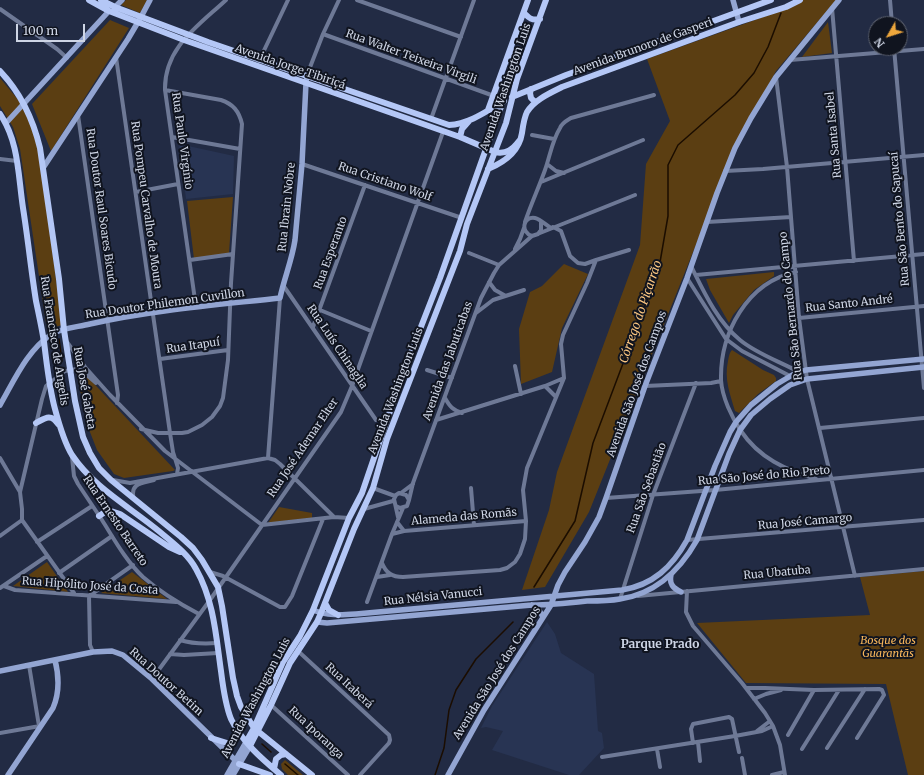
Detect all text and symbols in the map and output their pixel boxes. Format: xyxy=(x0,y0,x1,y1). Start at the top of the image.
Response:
scale bar xyxy=(18,16,87,42)
street label: Avenida Brunoro de Gasperi xyxy=(572,16,714,78)
north arrow xyxy=(868,16,908,56)
street label: Avenida Washington Luis xyxy=(478,21,534,153)
text: 100 m xyxy=(23,23,58,38)
street label: Rua Walter Teixeira Virgili xyxy=(344,27,478,87)
text: N xyxy=(871,35,888,51)
street label: Avenida Jorge Tibiriçá xyxy=(233,42,347,92)
street label: Rua Santa Isabel xyxy=(824,91,844,179)
street label: Rua Paulo Virgínio xyxy=(169,92,195,190)
street label: Rua Pompeu Carvalho de Moura xyxy=(128,120,164,290)
street label: Rua Doutor Raul Soares Bicudo xyxy=(83,127,119,291)
street label: Rua São Bento do Sapucaí xyxy=(888,151,912,287)
street label: Rua Cristiano Wolf xyxy=(336,160,434,204)
street label: Rua Ibrain Nobre xyxy=(276,162,298,252)
street label: Rua Esperanto xyxy=(312,215,350,291)
street label: Rua São Bernardo do Campo xyxy=(777,231,805,381)
water label: Córrego do Piçarrão xyxy=(617,259,665,365)
street label: Rua Francisco de Angelis xyxy=(37,275,71,407)
street label: Rua Doutor Philemon Cuvillon xyxy=(84,286,246,322)
street label: Rua Santo André xyxy=(805,293,893,315)
street label: Avenida das Jabuticabas xyxy=(420,300,476,422)
street label: Rua Luís Chinaglia xyxy=(304,302,370,392)
street label: Avenida São José dos Campos xyxy=(604,309,670,459)
street label: Avenida Washington Luis xyxy=(366,326,426,456)
street label: Rua Itapuí xyxy=(165,336,221,356)
street label: Rua José Gabeta xyxy=(70,346,98,430)
street label: Rua José Ademar Elter xyxy=(265,396,341,500)
street label: Rua São Sebastião xyxy=(624,441,670,535)
street label: Rua São José do Rio Preto xyxy=(697,464,831,488)
street label: Rua Ernesto Barreto xyxy=(80,473,150,569)
street label: Alameda das Romãs xyxy=(411,506,517,528)
street label: Rua José Camargo xyxy=(757,511,853,533)
street label: Rua Ubatuba xyxy=(743,563,811,583)
street label: Rua Hipólito José da Costa xyxy=(21,575,159,597)
street label: Rua Nélsia Vanucci xyxy=(383,585,483,609)
street label: Avenida São José dos Campos xyxy=(450,604,544,742)
park label: Bosque dos Guarantãs xyxy=(860,634,916,660)
street label: Avenida Washington Luis xyxy=(219,636,293,760)
district label: Parque Prado xyxy=(621,638,699,652)
street label: Rua Doutor Betim xyxy=(126,645,206,719)
street label: Rua Itaberá xyxy=(322,661,376,711)
street label: Rua Iporanga xyxy=(286,704,346,762)

